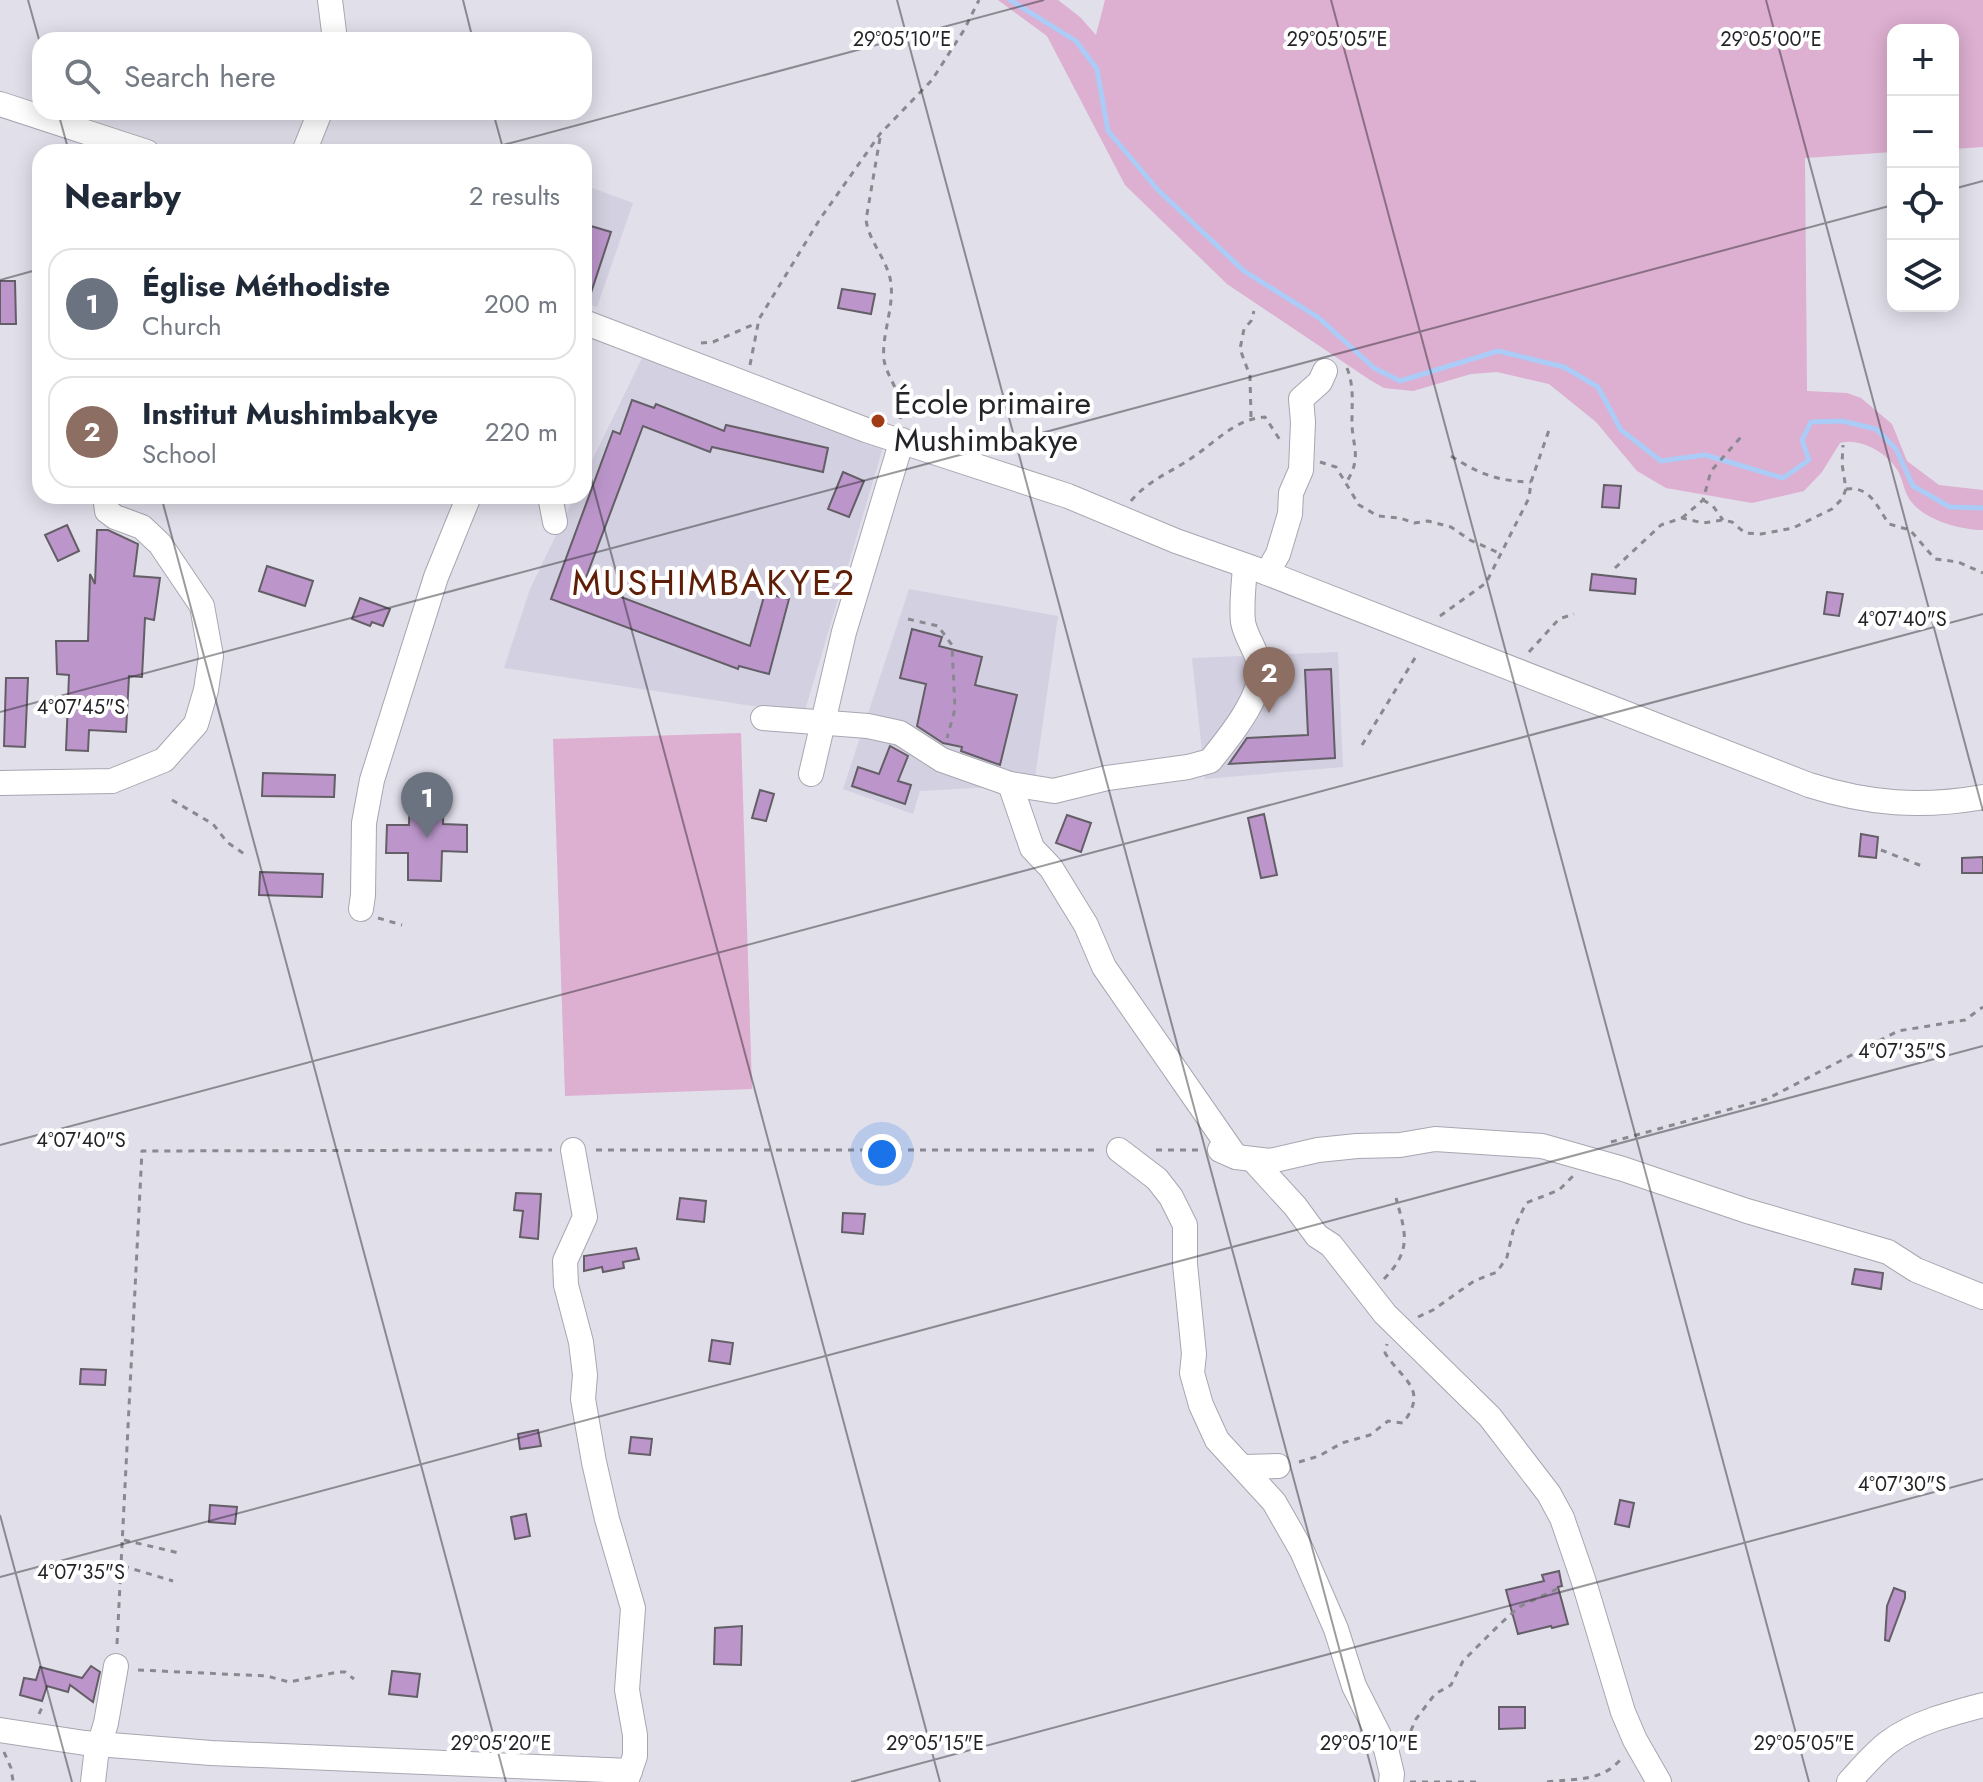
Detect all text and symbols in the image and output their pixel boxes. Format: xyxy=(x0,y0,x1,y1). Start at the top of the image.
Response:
map controls xyxy=(1887,24,1959,312)
button: + xyxy=(1887,24,1959,96)
text: 29°05'10"E xyxy=(853,25,951,54)
text: 29°05'05"E xyxy=(1286,25,1388,54)
text: 29°05'00"E xyxy=(1720,25,1822,54)
search box xyxy=(32,32,592,120)
icon: search xyxy=(60,54,104,98)
text: Search here xyxy=(124,55,276,98)
button: − xyxy=(1887,96,1959,168)
button: locate xyxy=(1887,168,1959,240)
text: Nearby xyxy=(64,172,181,221)
text: 2 results xyxy=(469,177,560,215)
button: layers xyxy=(1887,240,1959,312)
text: Église Méthodiste xyxy=(142,264,390,307)
text: 1 xyxy=(85,285,99,323)
text: 200 m xyxy=(484,285,558,323)
text: Church xyxy=(142,307,222,345)
place label: École primaire Mushimbakye xyxy=(894,380,1091,463)
text: Institut Mushimbakye xyxy=(142,392,438,435)
marker: École primaire Mushimbakye xyxy=(869,412,887,430)
text: 2 xyxy=(83,413,101,451)
text: 220 m xyxy=(485,413,558,451)
text: School xyxy=(142,435,217,473)
district label: MUSHIMBAKYE2 xyxy=(572,556,856,608)
text: 4°07'40"S xyxy=(1857,605,1947,634)
pin: 2 xyxy=(1243,647,1295,713)
text: 4°07'45"S xyxy=(37,693,125,722)
pin: 1 xyxy=(401,772,453,838)
text: 4°07'35"S xyxy=(1858,1037,1946,1066)
text: 4°07'40"S xyxy=(36,1126,126,1155)
your location xyxy=(862,1134,902,1174)
text: 4°07'30"S xyxy=(1858,1470,1946,1499)
text: 4°07'35"S xyxy=(37,1558,125,1587)
text: 29°05'20"E xyxy=(450,1729,552,1758)
text: 29°05'15"E xyxy=(886,1729,984,1758)
text: 29°05'10"E xyxy=(1320,1729,1418,1758)
text: 29°05'05"E xyxy=(1753,1729,1855,1758)

